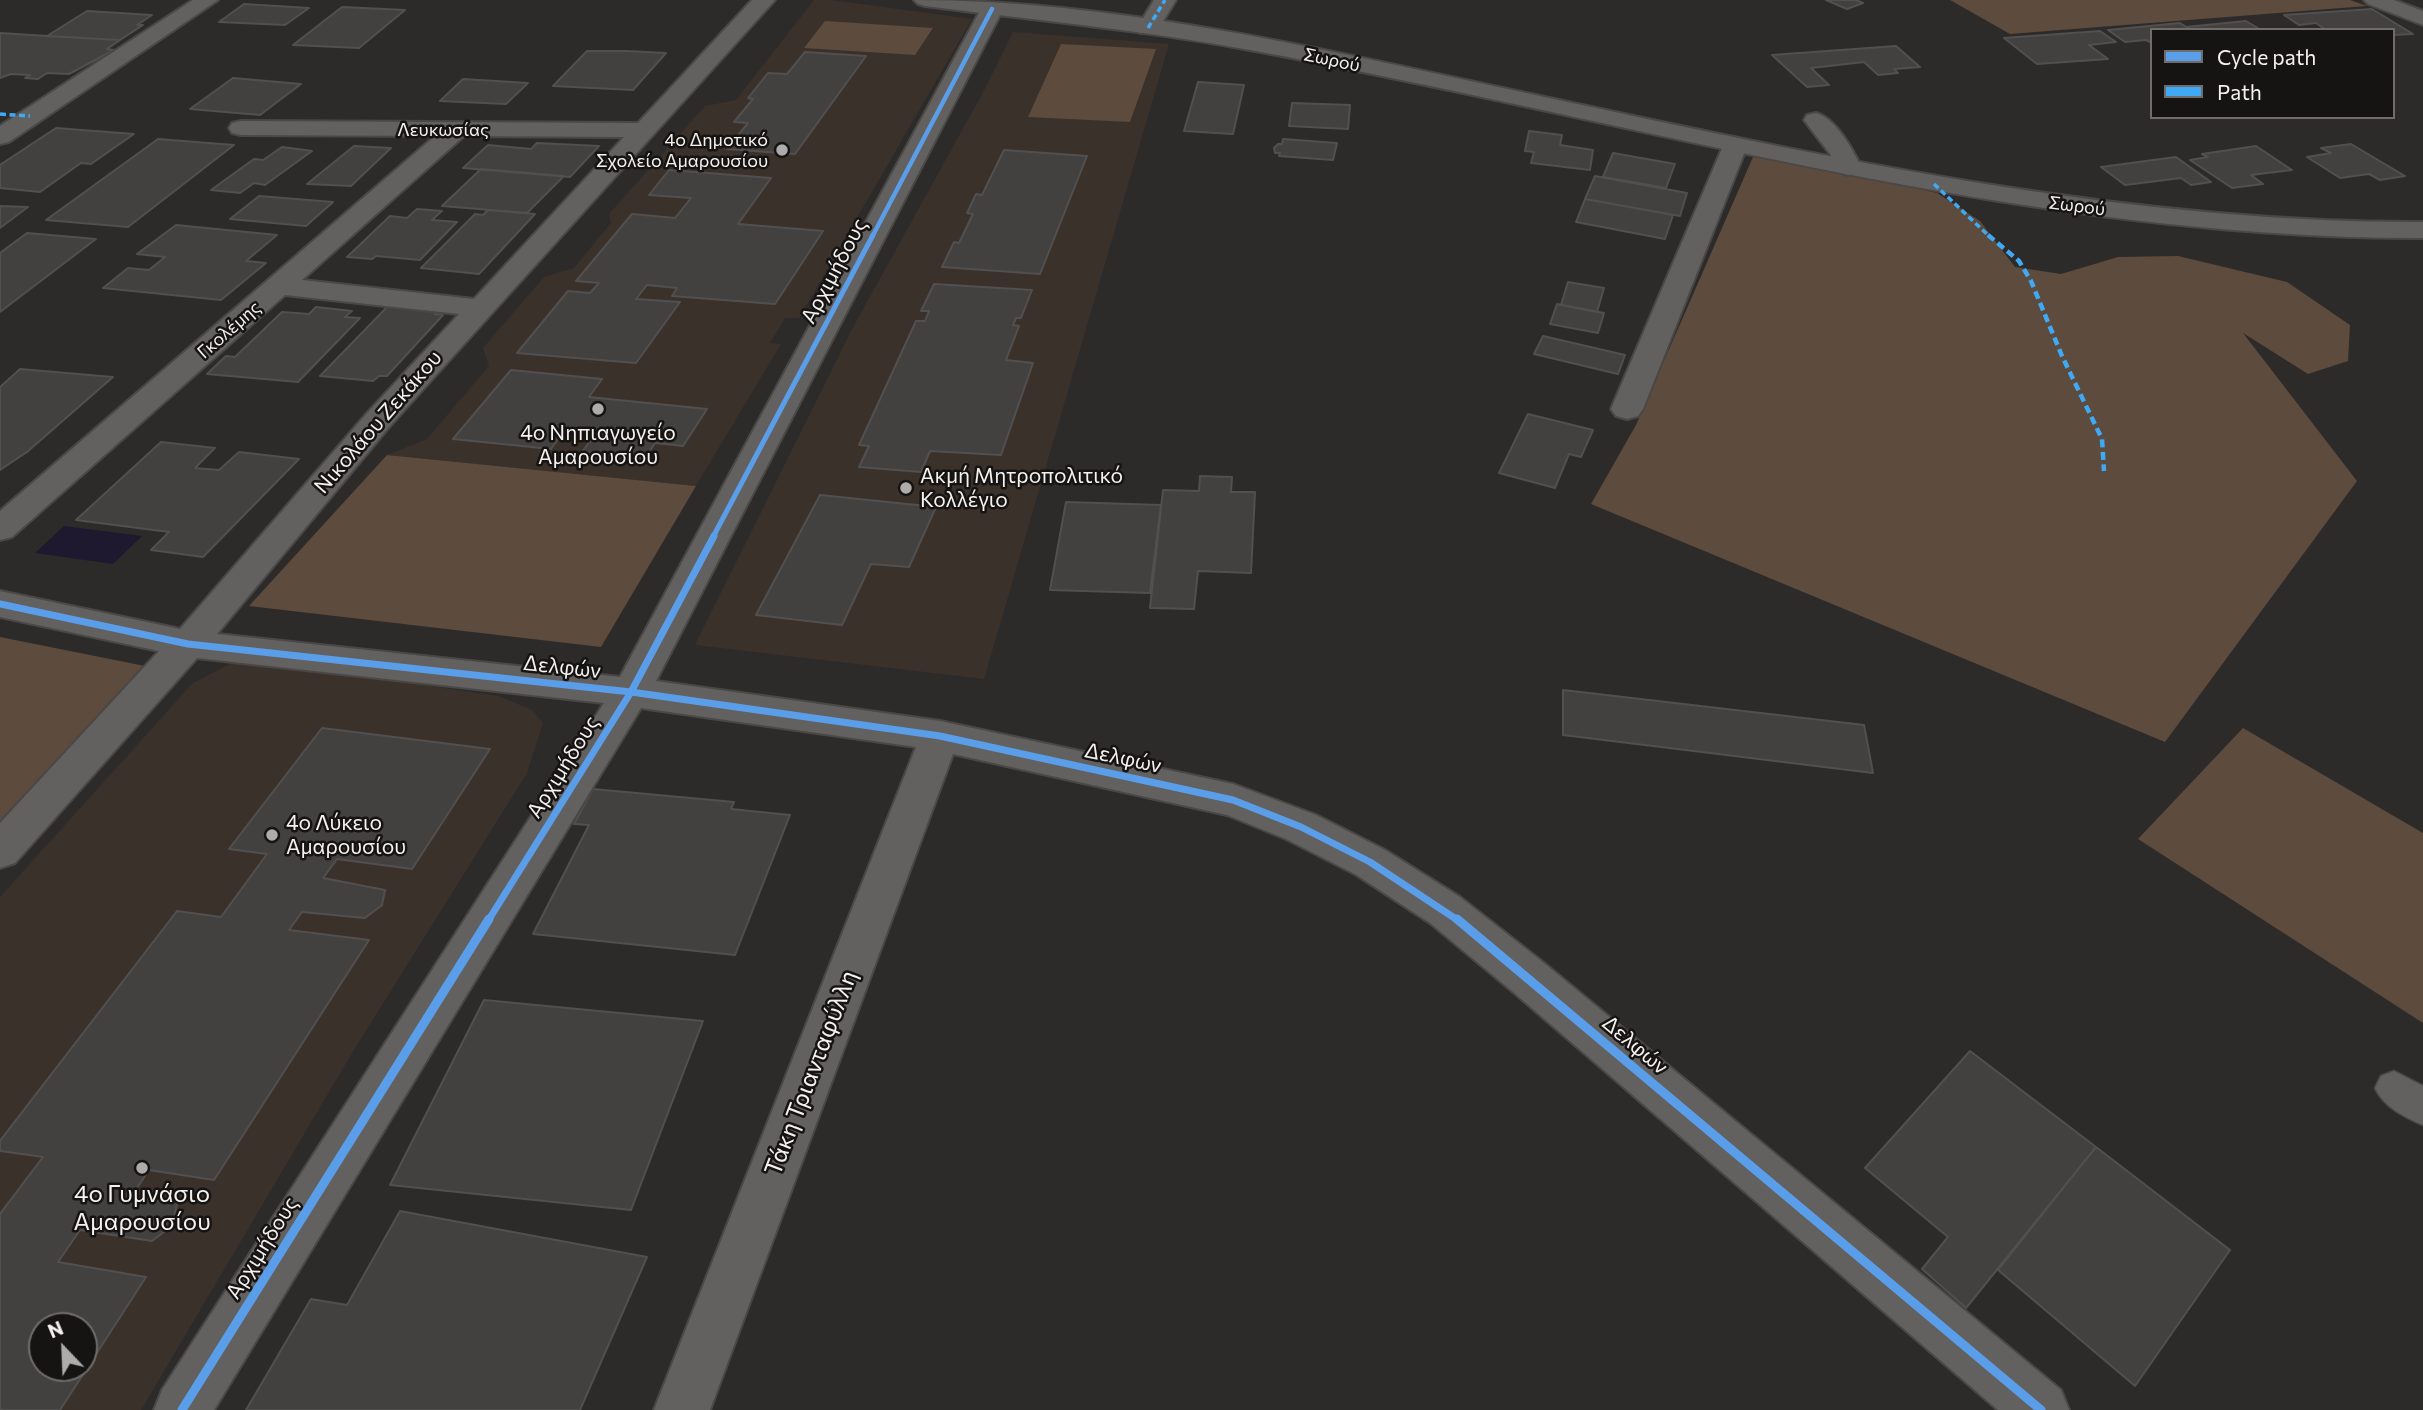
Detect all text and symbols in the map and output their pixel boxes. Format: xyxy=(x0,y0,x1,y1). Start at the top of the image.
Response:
legend xyxy=(2150,28,2395,119)
street label: Σωρού xyxy=(1302,44,1362,76)
text: Cycle path xyxy=(2217,44,2316,69)
text: Path xyxy=(2217,79,2262,104)
street label: Λευκωσίας xyxy=(397,119,489,141)
place label: 4ο Δημοτικό Σχολείο Αμαρουσίου xyxy=(596,129,768,172)
marker: 4ο Δημοτικό Σχολείο Αμαρουσίου xyxy=(774,142,790,158)
street label: Σωρού xyxy=(2048,192,2106,220)
street label: Αρχιμήδους xyxy=(796,214,872,328)
street label: Γκολέμης xyxy=(193,297,265,363)
street label: Νικολάου Ζεκάκου xyxy=(309,345,447,499)
marker: 4ο Νηπιαγωγείο Αμαρουσίου xyxy=(590,401,606,417)
place label: 4ο Νηπιαγωγείο Αμαρουσίου xyxy=(520,420,676,470)
place label: Ακμή Μητροπολιτικό Κολλέγιο xyxy=(920,463,1123,513)
marker: Ακμή Μητροπολιτικό Κολλέγιο xyxy=(898,480,914,496)
street label: Δελφών xyxy=(522,650,602,684)
street label: Αρχιμήδους xyxy=(522,711,604,823)
street label: Δελφών xyxy=(1082,738,1164,778)
place label: 4ο Λύκειο Αμαρουσίου xyxy=(286,810,406,860)
marker: 4ο Λύκειο Αμαρουσίου xyxy=(264,827,280,843)
street label: Τάκη Τριανταφύλλη xyxy=(759,966,863,1180)
street label: Δελφών xyxy=(1597,1010,1673,1080)
marker: 4ο Γυμνάσιο Αμαρουσίου xyxy=(134,1160,150,1176)
place label: 4ο Γυμνάσιο Αμαρουσίου xyxy=(73,1180,211,1236)
street label: Αρχιμήδους xyxy=(221,1192,303,1304)
north arrow xyxy=(28,1312,98,1382)
text: N xyxy=(44,1316,66,1342)

